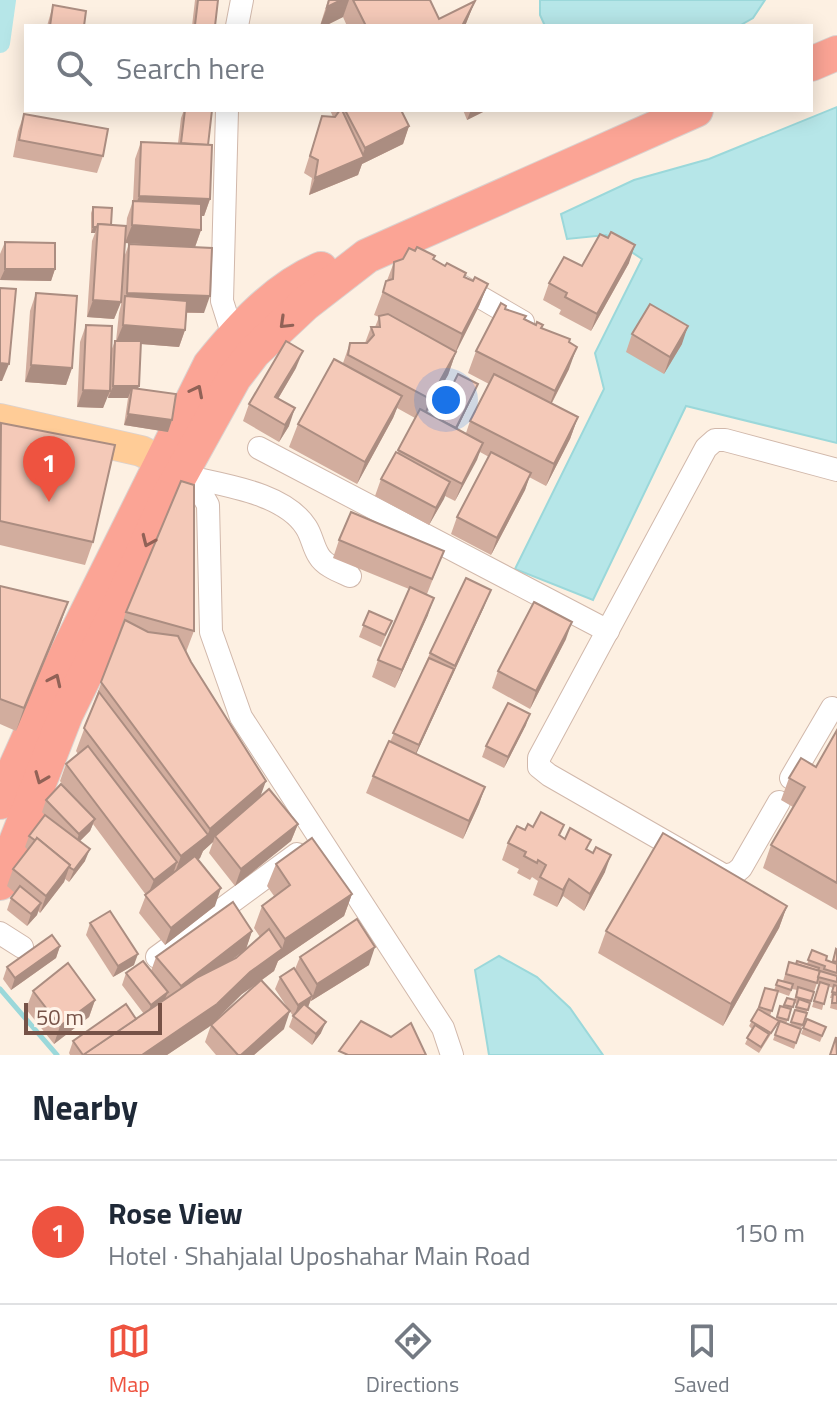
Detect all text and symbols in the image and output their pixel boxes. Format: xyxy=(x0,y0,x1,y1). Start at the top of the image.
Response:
search box xyxy=(24,24,813,112)
text: Search here xyxy=(116,45,265,91)
icon: search xyxy=(52,46,96,90)
one-way arrow xyxy=(280,313,294,328)
your location xyxy=(426,380,466,420)
one-way arrow xyxy=(187,384,202,399)
pin: 1 xyxy=(23,436,75,502)
one-way arrow xyxy=(142,533,158,548)
one-way arrow xyxy=(45,674,61,688)
one-way arrow xyxy=(34,770,51,784)
scale bar xyxy=(24,999,162,1035)
text: 50 m xyxy=(36,1000,84,1034)
text: Nearby xyxy=(32,1081,138,1133)
text: Rose View xyxy=(108,1190,243,1236)
text: 1 xyxy=(51,1213,65,1252)
text: 150 m xyxy=(734,1213,805,1252)
text: Hotel · Shahjalal Uposhahar Main Road xyxy=(108,1236,530,1275)
tab: Map xyxy=(107,1319,151,1401)
tab: Directions xyxy=(366,1319,459,1401)
tab: Saved xyxy=(674,1319,730,1401)

